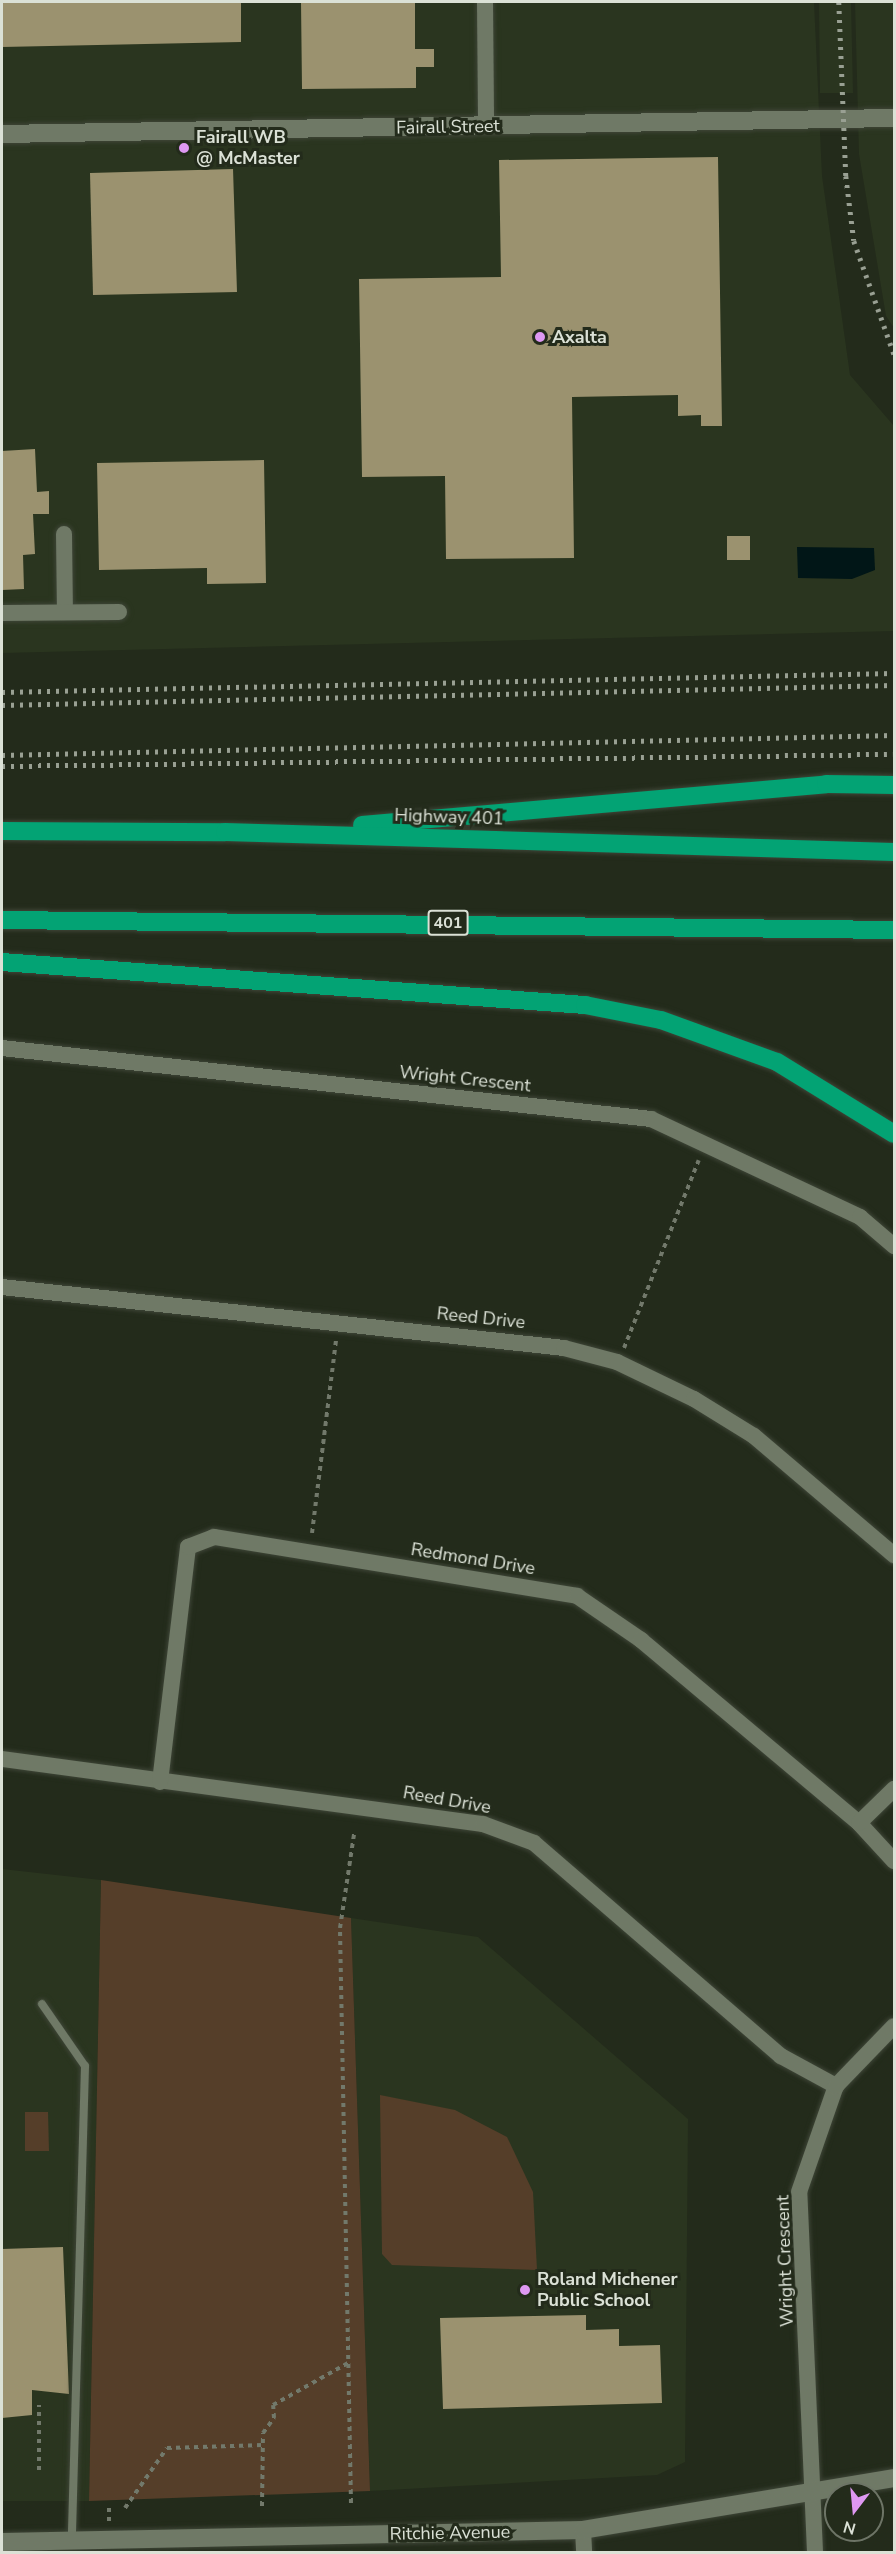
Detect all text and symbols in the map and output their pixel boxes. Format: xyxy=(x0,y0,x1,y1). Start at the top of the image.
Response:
street label: Fairall Street xyxy=(396,115,500,139)
place label: Fairall WB @ McMaster xyxy=(196,127,300,170)
marker: Fairall WB @ McMaster xyxy=(177,141,191,155)
place label: Axalta xyxy=(552,326,607,348)
marker: Axalta xyxy=(533,330,547,344)
street label: Highway 401 xyxy=(394,804,504,830)
road number: 401 xyxy=(427,910,469,936)
street label: Wright Crescent xyxy=(398,1061,532,1097)
street label: Reed Drive xyxy=(436,1303,526,1333)
street label: Redmond Drive xyxy=(409,1539,537,1579)
street label: Reed Drive xyxy=(401,1782,493,1818)
street label: Wright Crescent xyxy=(772,2195,798,2327)
place label: Roland Michener Public School xyxy=(537,2269,678,2312)
marker: Roland Michener Public School xyxy=(518,2283,532,2297)
north arrow xyxy=(824,2482,884,2542)
text: N xyxy=(841,2515,858,2540)
street label: Ritchie Avenue xyxy=(390,2521,510,2545)

